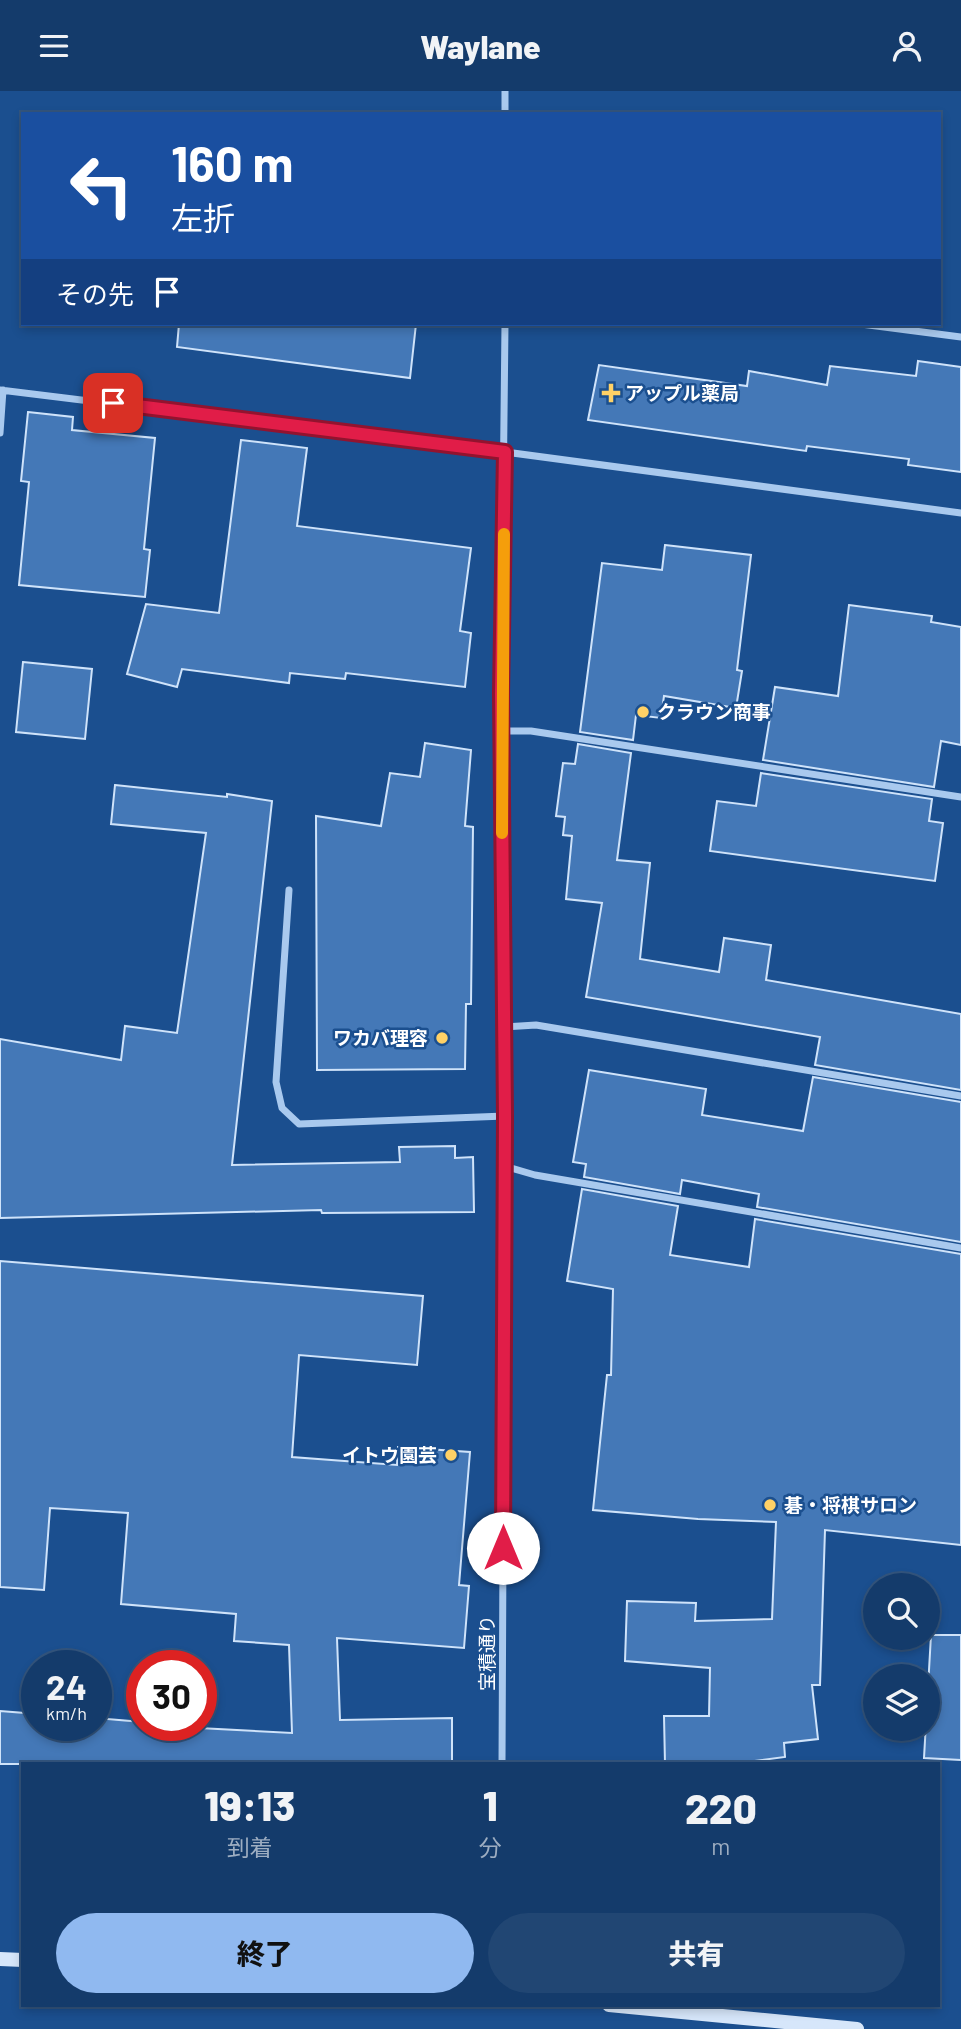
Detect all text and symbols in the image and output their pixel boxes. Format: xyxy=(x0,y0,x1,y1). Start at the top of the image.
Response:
icon: menu xyxy=(35,27,73,65)
text: Waylane xyxy=(420,27,541,65)
icon: person xyxy=(888,27,926,65)
text: 160 m xyxy=(171,133,293,192)
icon: left xyxy=(56,140,147,231)
text: 左折 xyxy=(171,198,235,236)
icon: arrive xyxy=(148,273,186,311)
text: その先 xyxy=(56,278,134,309)
pin xyxy=(83,373,143,433)
place label: アップル薬局 xyxy=(625,381,739,404)
icon: arrive xyxy=(94,384,132,422)
marker: アップル薬局 xyxy=(603,385,619,401)
place label: クラウン商事 xyxy=(657,700,771,723)
marker: クラウン商事 xyxy=(635,704,651,720)
place label: ワカバ理容 xyxy=(333,1026,428,1049)
marker: ワカバ理容 xyxy=(434,1030,450,1046)
place label: イトウ園芸 xyxy=(342,1443,437,1466)
marker: イトウ園芸 xyxy=(443,1447,459,1463)
place label: 碁・将棋サロン xyxy=(784,1493,917,1516)
marker: 碁・将棋サロン xyxy=(762,1497,778,1513)
position arrow xyxy=(466,1511,540,1585)
map controls xyxy=(863,1573,940,1741)
button: search xyxy=(863,1573,940,1650)
street label: 宝積通り xyxy=(475,1615,498,1691)
speed limit sign: 30 xyxy=(126,1650,217,1741)
button: layers xyxy=(863,1664,940,1741)
text: 24 xyxy=(46,1665,87,1707)
text: km/h xyxy=(46,1702,87,1724)
text: 19:13 xyxy=(204,1779,295,1829)
text: 1 xyxy=(483,1779,498,1829)
text: 220 xyxy=(685,1782,757,1832)
text: m xyxy=(711,1832,730,1860)
text: 到着 xyxy=(227,1833,273,1861)
text: 分 xyxy=(479,1833,502,1861)
button: 終了 xyxy=(56,1913,474,1993)
button: 共有 xyxy=(488,1913,905,1993)

